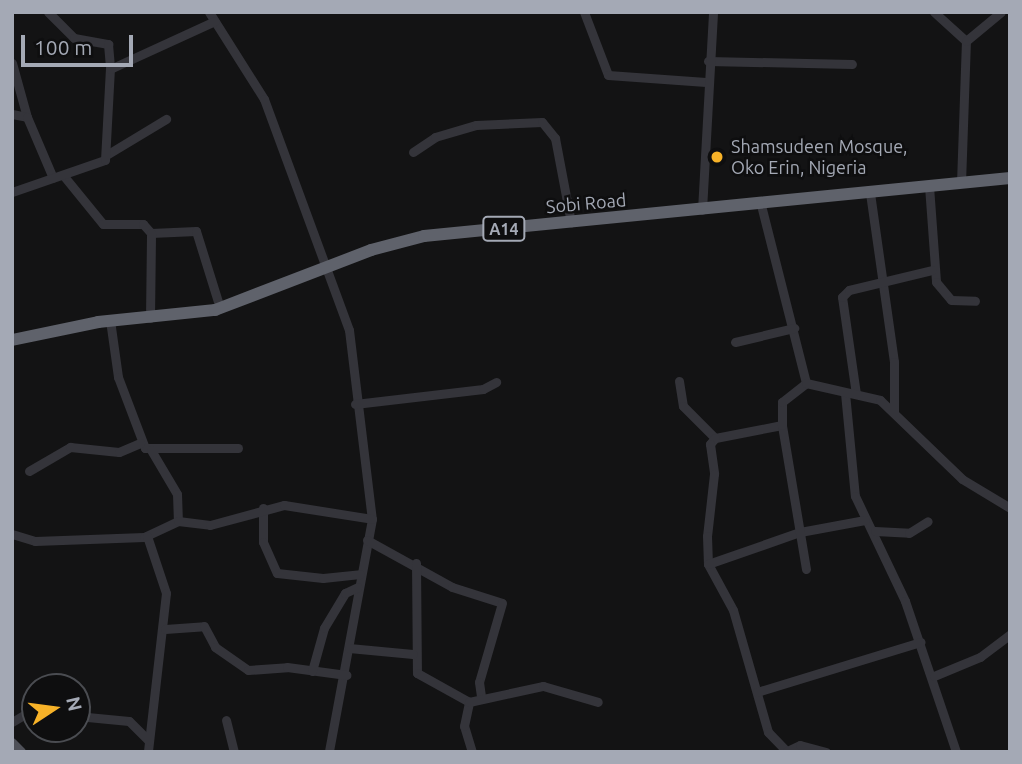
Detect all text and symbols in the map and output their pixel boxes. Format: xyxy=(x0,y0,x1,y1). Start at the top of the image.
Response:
scale bar xyxy=(24,21,136,65)
text: 100 m xyxy=(34,35,92,59)
place label: Shamsudeen Mosque, Oko Erin, Nigeria xyxy=(731,136,908,178)
marker: Shamsudeen Mosque, Oko Erin, Nigeria xyxy=(709,149,725,165)
street label: Sobi Road xyxy=(545,189,627,217)
road number: A14 xyxy=(481,216,527,242)
north arrow xyxy=(21,673,91,743)
text: N xyxy=(62,694,87,713)

